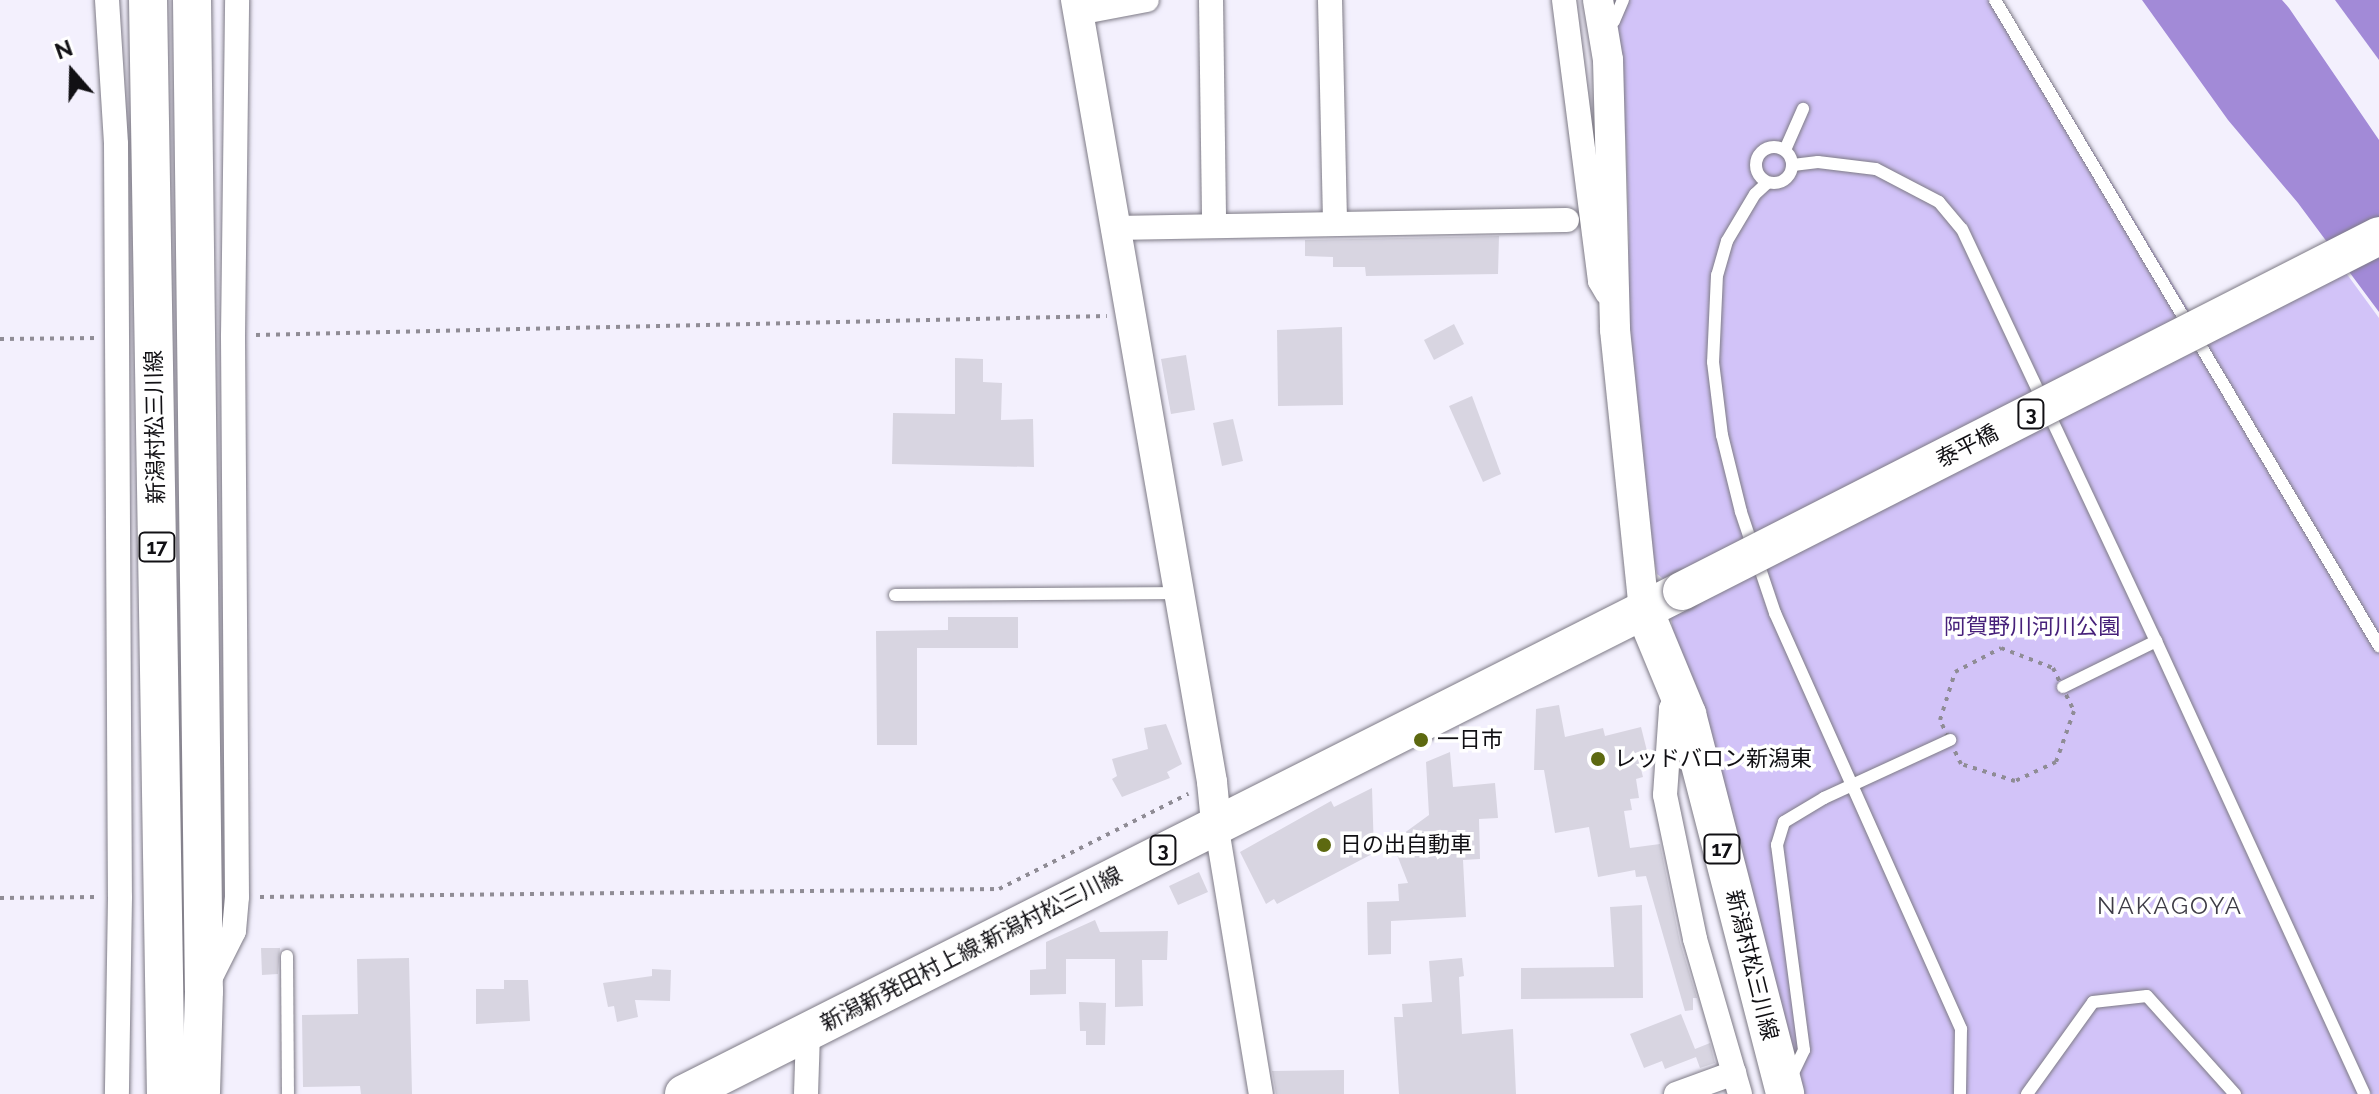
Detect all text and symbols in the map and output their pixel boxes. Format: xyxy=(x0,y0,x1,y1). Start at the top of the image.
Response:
north arrow xyxy=(32,32,112,112)
text: N xyxy=(51,34,76,65)
street label: 新潟村松三川線 xyxy=(140,350,170,504)
road number: 3 xyxy=(2017,398,2045,430)
street label: 泰平橋 xyxy=(1932,419,2002,473)
road number: 17 xyxy=(137,531,177,563)
park label: 阿賀野川河川公園 xyxy=(1944,614,2120,640)
place label: 一日市 xyxy=(1437,727,1503,753)
marker: 一日市 xyxy=(1412,731,1430,749)
place label: レッドバロン新潟東 xyxy=(1614,746,1812,772)
marker: レッドバロン新潟東 xyxy=(1589,750,1607,768)
place label: 日の出自動車 xyxy=(1340,832,1472,858)
road number: 17 xyxy=(1702,833,1742,865)
road number: 3 xyxy=(1149,834,1177,866)
marker: 日の出自動車 xyxy=(1315,836,1333,854)
street label: 新潟新発田村上線;新潟村松三川線 xyxy=(816,861,1126,1037)
street label: 新潟村松三川線 xyxy=(1721,887,1783,1043)
district label: NAKAGOYA xyxy=(2097,892,2243,920)

